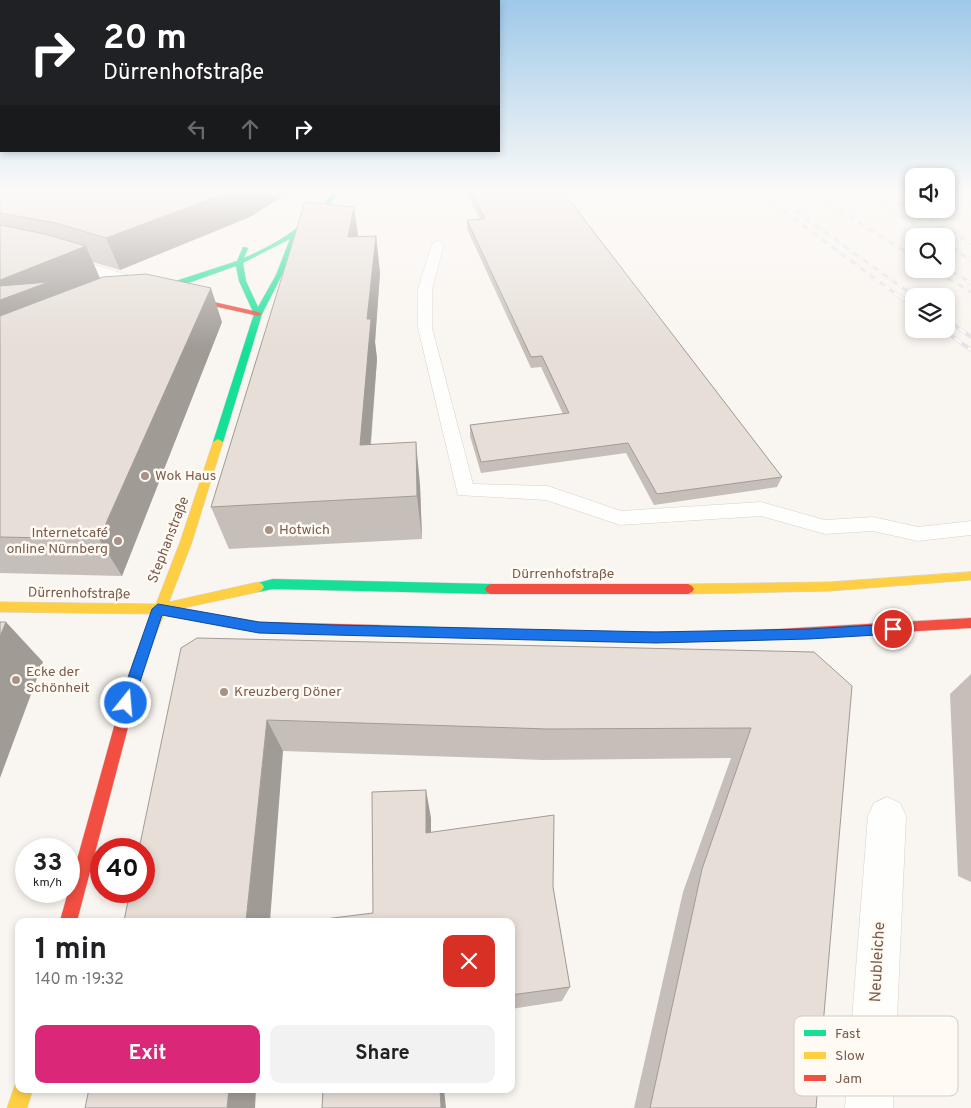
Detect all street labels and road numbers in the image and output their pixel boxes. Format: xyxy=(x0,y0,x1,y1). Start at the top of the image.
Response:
street label: Stephanstraße xyxy=(145,494,193,586)
street label: Dürrenhofstraße xyxy=(512,566,614,583)
street label: Dürrenhofstraße xyxy=(28,585,130,603)
street label: Neubleiche xyxy=(866,921,890,1003)

